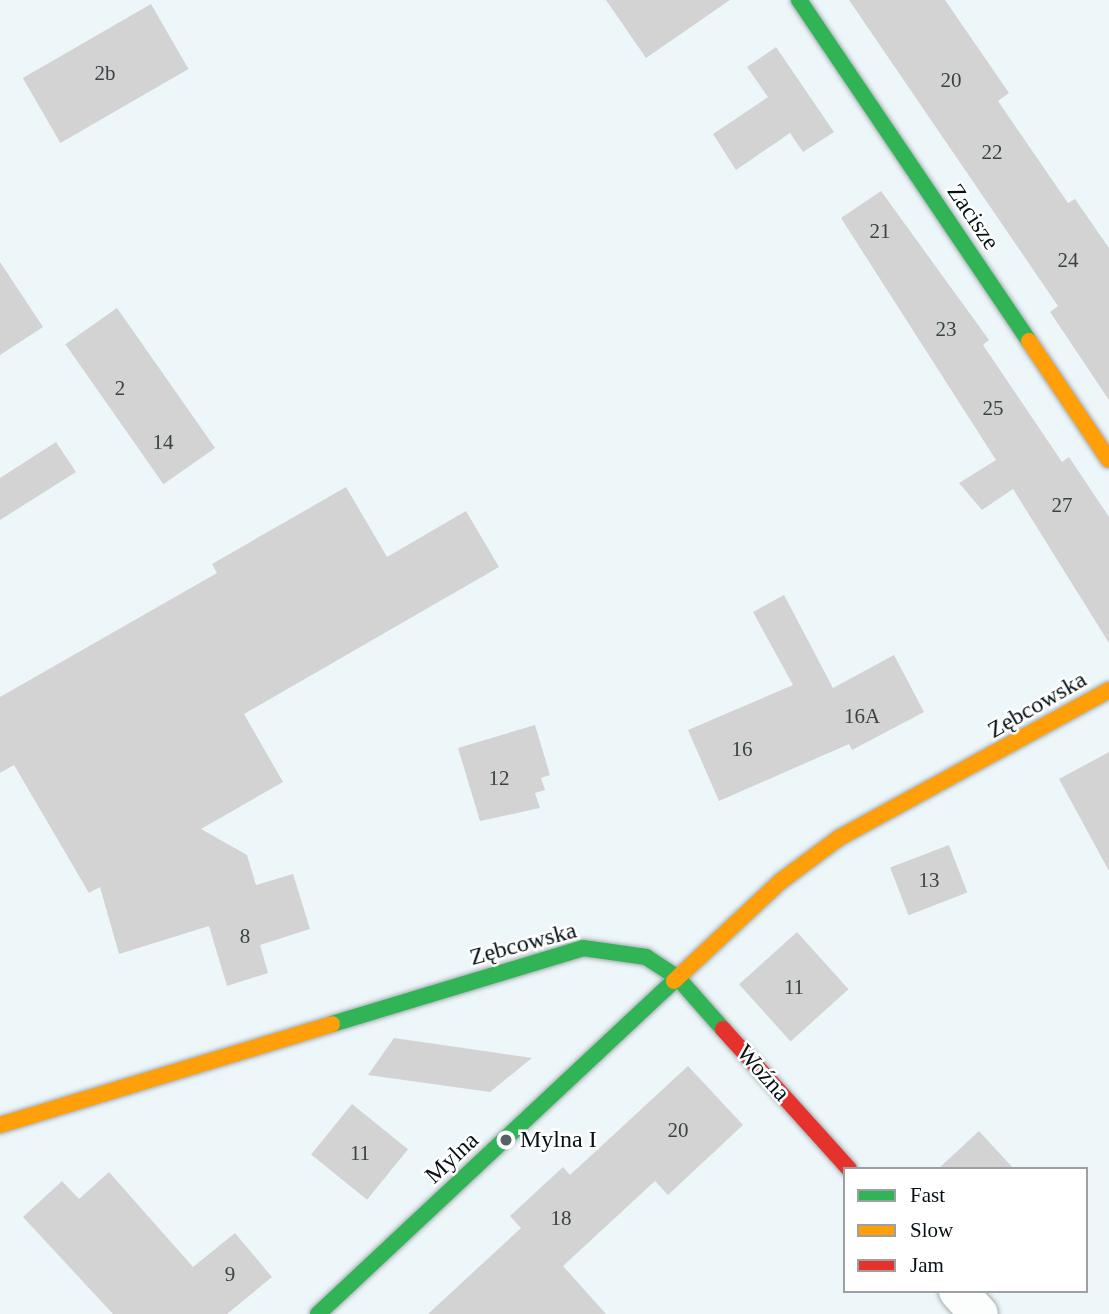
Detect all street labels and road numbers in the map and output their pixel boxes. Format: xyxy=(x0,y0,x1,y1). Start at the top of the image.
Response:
street label: Zacisze xyxy=(941,179,1005,255)
street label: Zębcowska xyxy=(982,665,1092,745)
street label: Zębcowska xyxy=(466,916,580,972)
street label: Woźna xyxy=(730,1039,796,1107)
street label: Mylna xyxy=(419,1126,485,1190)

